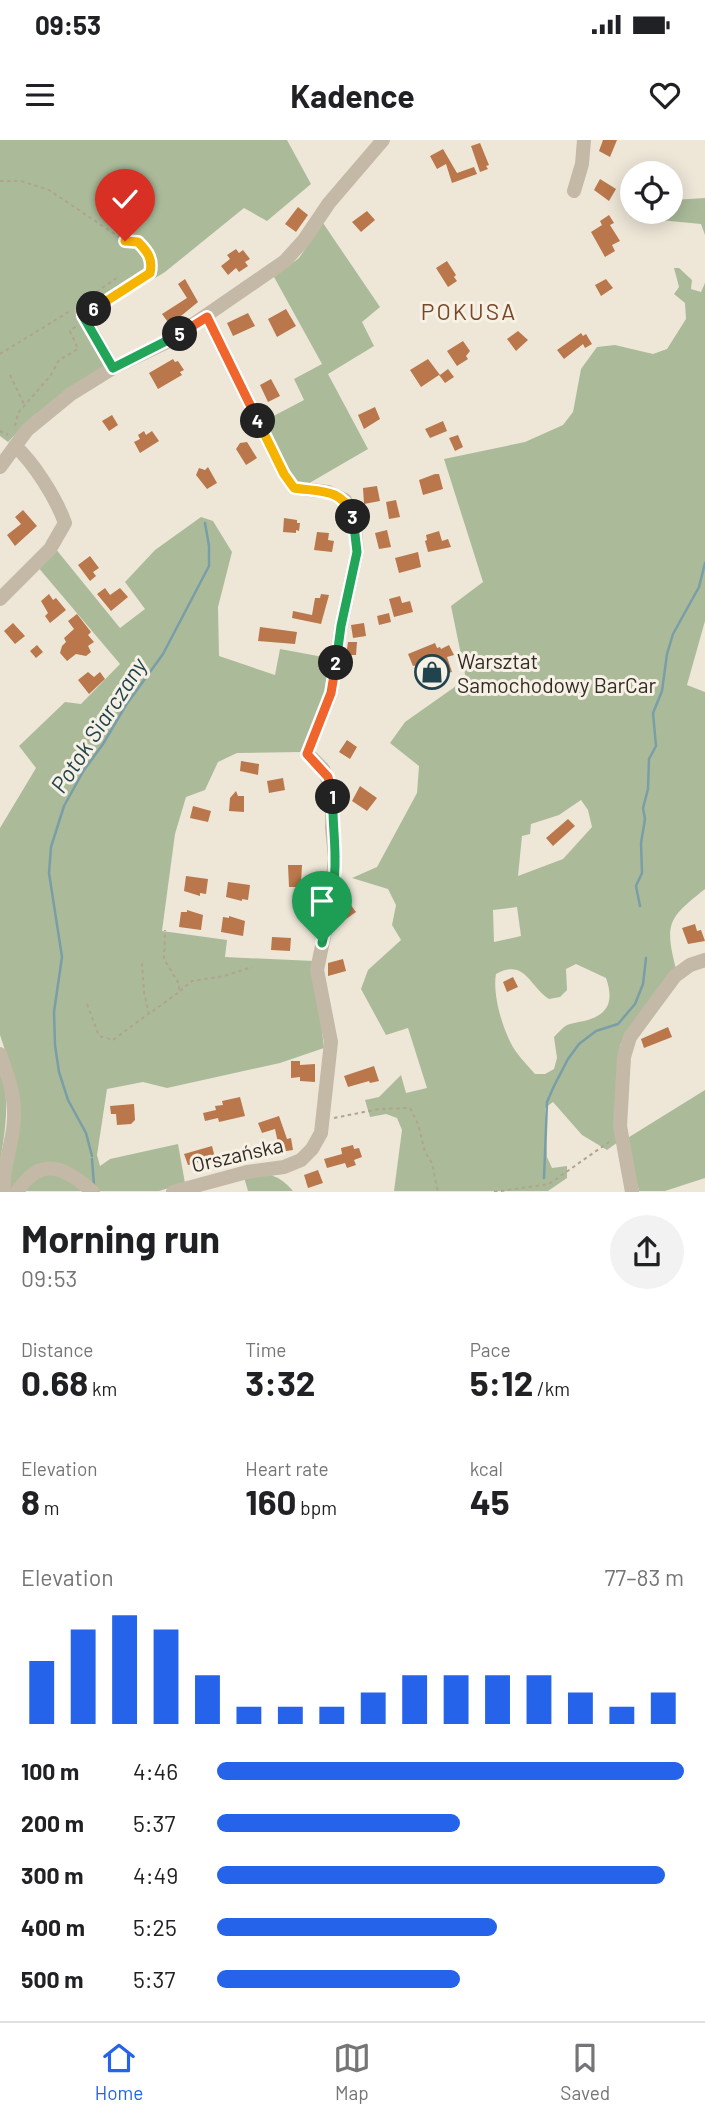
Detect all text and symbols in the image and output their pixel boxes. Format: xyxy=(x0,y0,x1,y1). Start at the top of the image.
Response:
text: 09:53 xyxy=(35,9,101,40)
icon: menu xyxy=(21,76,59,114)
text: Kadence xyxy=(290,76,415,114)
icon: heart xyxy=(646,76,684,114)
map controls xyxy=(620,161,683,224)
button: locate xyxy=(620,161,683,224)
pin xyxy=(95,169,155,241)
icon: check xyxy=(106,180,144,218)
pin: 6 xyxy=(76,292,112,326)
text: 6 xyxy=(88,297,99,320)
district label: POKUSA xyxy=(421,297,517,325)
pin: 5 xyxy=(162,316,198,352)
text: 5 xyxy=(174,322,185,345)
pin: 4 xyxy=(240,404,276,438)
text: 4 xyxy=(252,409,263,432)
pin: 3 xyxy=(336,500,370,534)
text: 3 xyxy=(347,505,358,528)
pin: 2 xyxy=(318,645,354,680)
place label: Warsztat Samochodowy BarCar xyxy=(457,648,656,697)
text: 2 xyxy=(330,651,341,674)
water label: Potok Siarczany xyxy=(44,652,152,798)
shop icon: Warsztat Samochodowy BarCar xyxy=(413,653,451,691)
pin: 1 xyxy=(316,780,350,814)
text: 1 xyxy=(329,785,336,808)
pin xyxy=(292,871,352,943)
icon: arrive xyxy=(303,882,341,920)
street label: Orszańska xyxy=(189,1131,285,1177)
text: Morning run xyxy=(21,1215,220,1261)
button: share xyxy=(610,1215,684,1289)
text: 09:53 xyxy=(21,1264,77,1292)
text: Distance xyxy=(21,1338,93,1361)
text: Time xyxy=(245,1338,286,1361)
text: Pace xyxy=(470,1338,511,1361)
text: 0.68 xyxy=(21,1361,88,1403)
text: 3:32 xyxy=(245,1361,315,1403)
text: 5:12 xyxy=(470,1361,533,1403)
text: km xyxy=(88,1377,117,1400)
text: /km xyxy=(533,1377,570,1400)
text: Elevation xyxy=(21,1457,98,1480)
text: Heart rate xyxy=(245,1457,329,1480)
text: kcal xyxy=(470,1457,503,1480)
text: 8 xyxy=(21,1480,40,1522)
text: 160 xyxy=(245,1480,296,1522)
text: 45 xyxy=(470,1480,510,1522)
text: m xyxy=(40,1496,59,1519)
text: bpm xyxy=(296,1496,337,1519)
text: Elevation xyxy=(21,1563,114,1591)
text: 77–83 m xyxy=(604,1563,684,1591)
text: 100 m xyxy=(21,1757,79,1785)
text: 4:46 xyxy=(133,1757,178,1785)
text: 200 m xyxy=(21,1809,84,1837)
text: 5:37 xyxy=(133,1809,175,1837)
text: 300 m xyxy=(21,1861,83,1889)
text: 4:49 xyxy=(133,1861,178,1889)
text: 400 m xyxy=(21,1913,85,1941)
text: 5:25 xyxy=(133,1913,177,1941)
text: 500 m xyxy=(21,1965,83,1993)
text: 5:37 xyxy=(133,1965,175,1993)
tab: Home xyxy=(95,2039,143,2104)
tab: Map xyxy=(333,2039,371,2104)
tab: Saved xyxy=(560,2039,610,2104)

